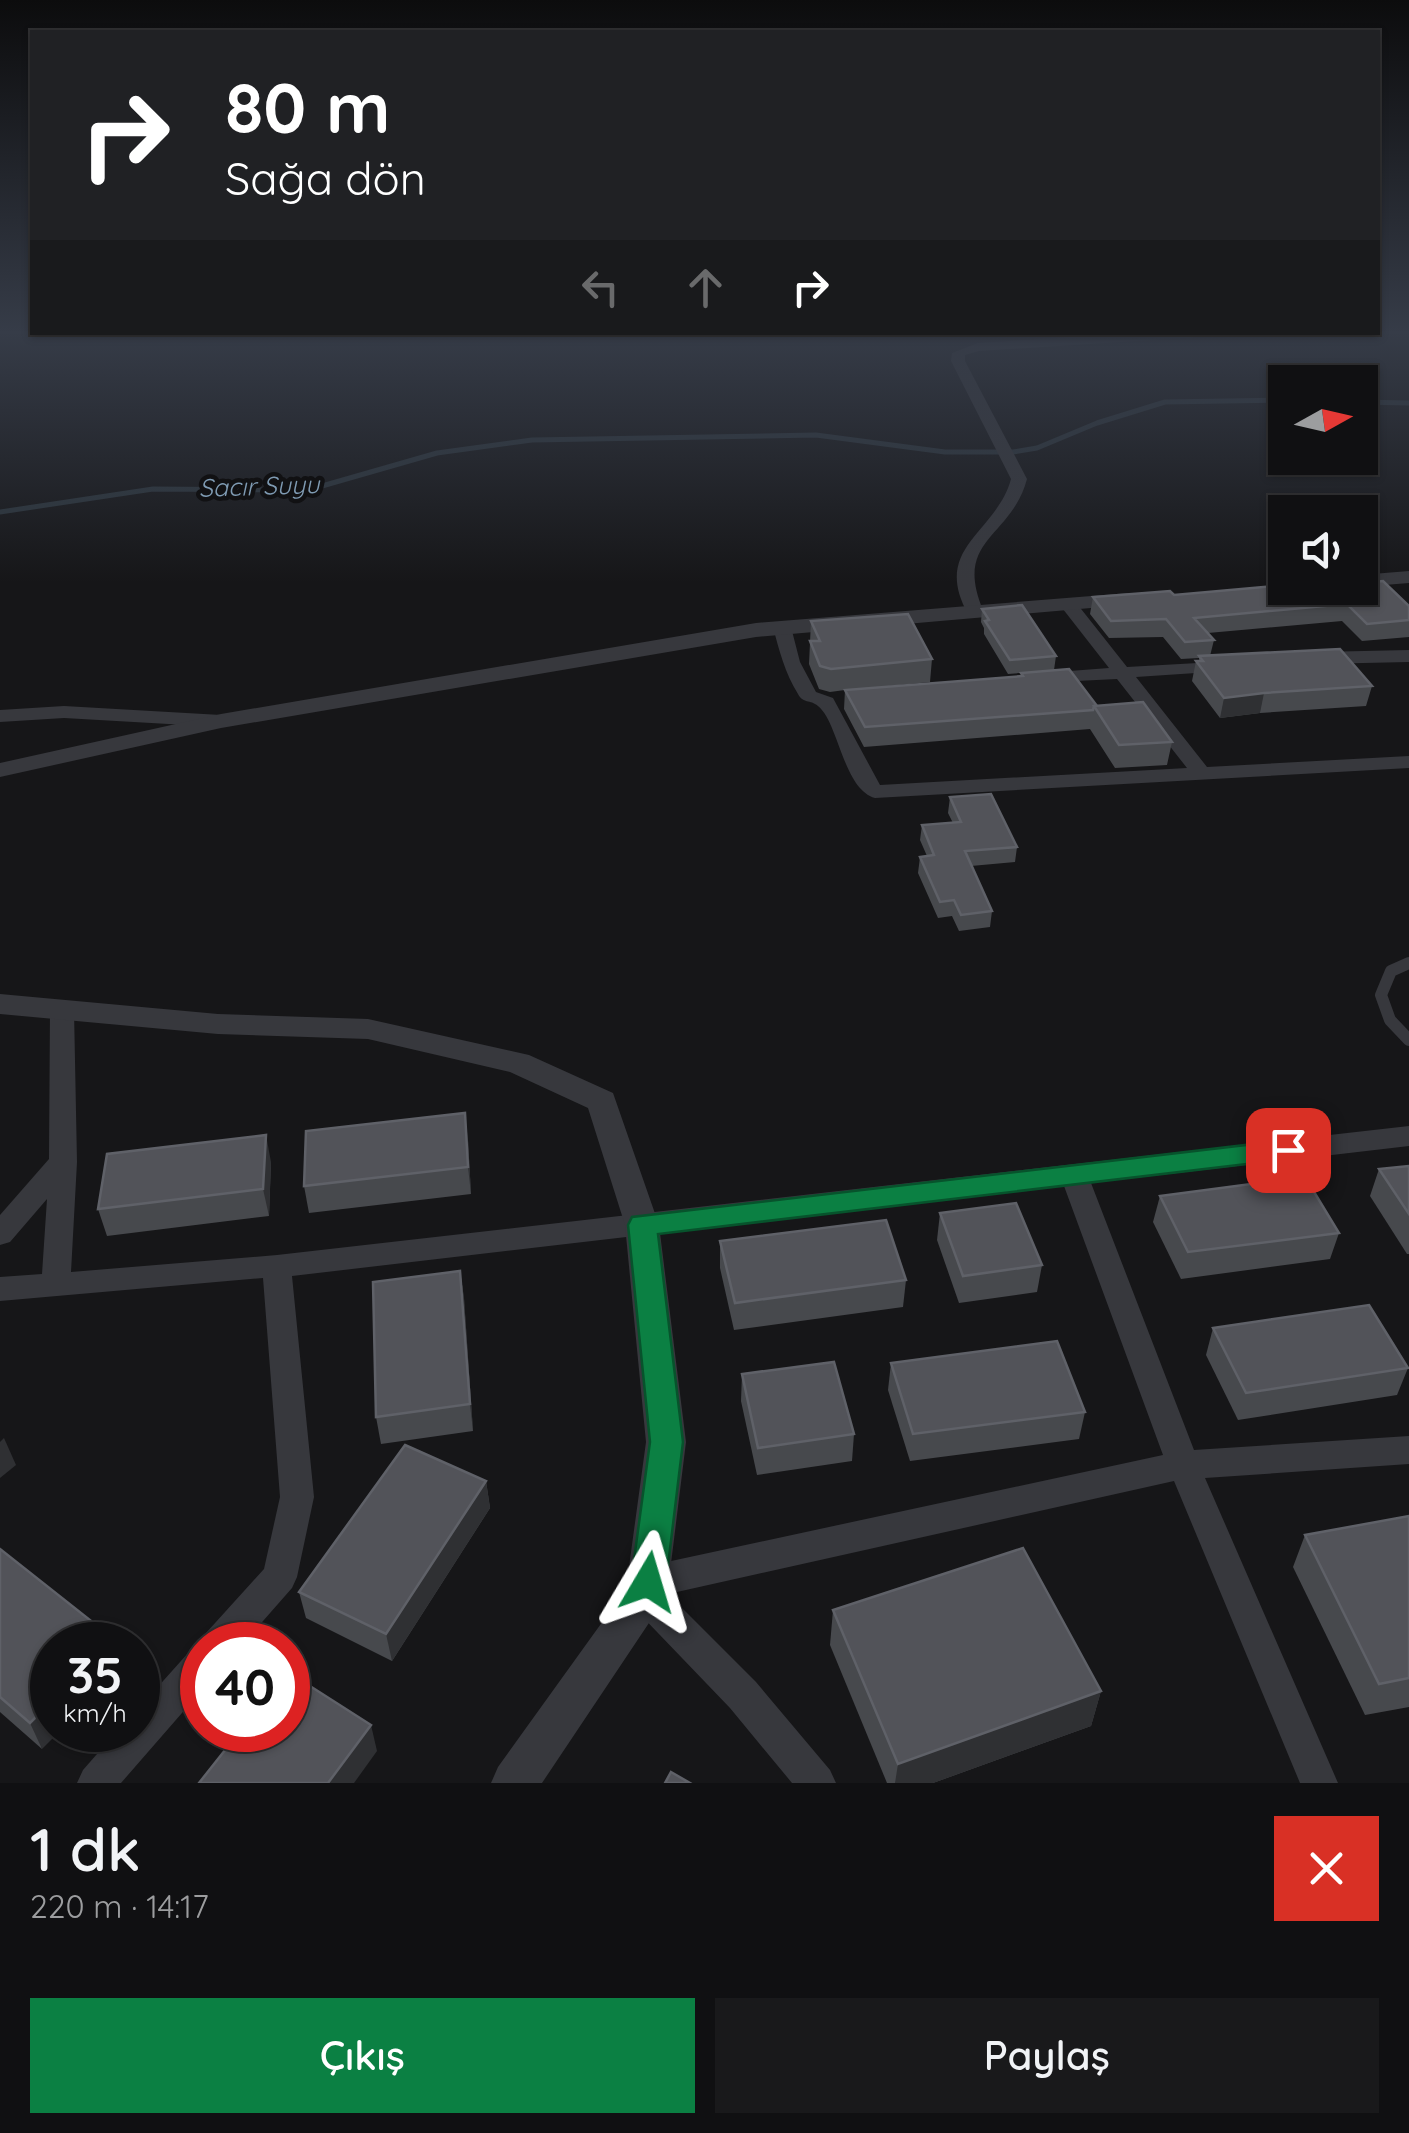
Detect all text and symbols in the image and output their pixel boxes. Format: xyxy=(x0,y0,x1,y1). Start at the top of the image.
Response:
text: 80 m xyxy=(225,63,390,151)
icon: right xyxy=(60,70,190,200)
text: Sağa dön xyxy=(225,150,426,206)
icon: left xyxy=(573,260,628,315)
icon: ahead xyxy=(678,260,733,315)
icon: right xyxy=(783,260,838,315)
north arrow xyxy=(1268,365,1378,475)
map controls xyxy=(1268,365,1378,605)
water label: Sacır Suyu xyxy=(198,468,322,503)
button: sound xyxy=(1268,495,1378,605)
pin xyxy=(1246,1108,1331,1193)
icon: arrive xyxy=(1261,1123,1316,1178)
position arrow xyxy=(596,1530,700,1634)
speed limit sign: 40 xyxy=(180,1622,310,1752)
text: 35 xyxy=(67,1643,123,1706)
text: km/h xyxy=(63,1697,127,1728)
text: 1 dk xyxy=(30,1811,140,1886)
button: close xyxy=(1274,1816,1379,1921)
text: 220 m · 14:17 xyxy=(30,1886,209,1926)
button: Çıkış xyxy=(30,1998,695,2113)
button: Paylaş xyxy=(715,1998,1379,2113)

